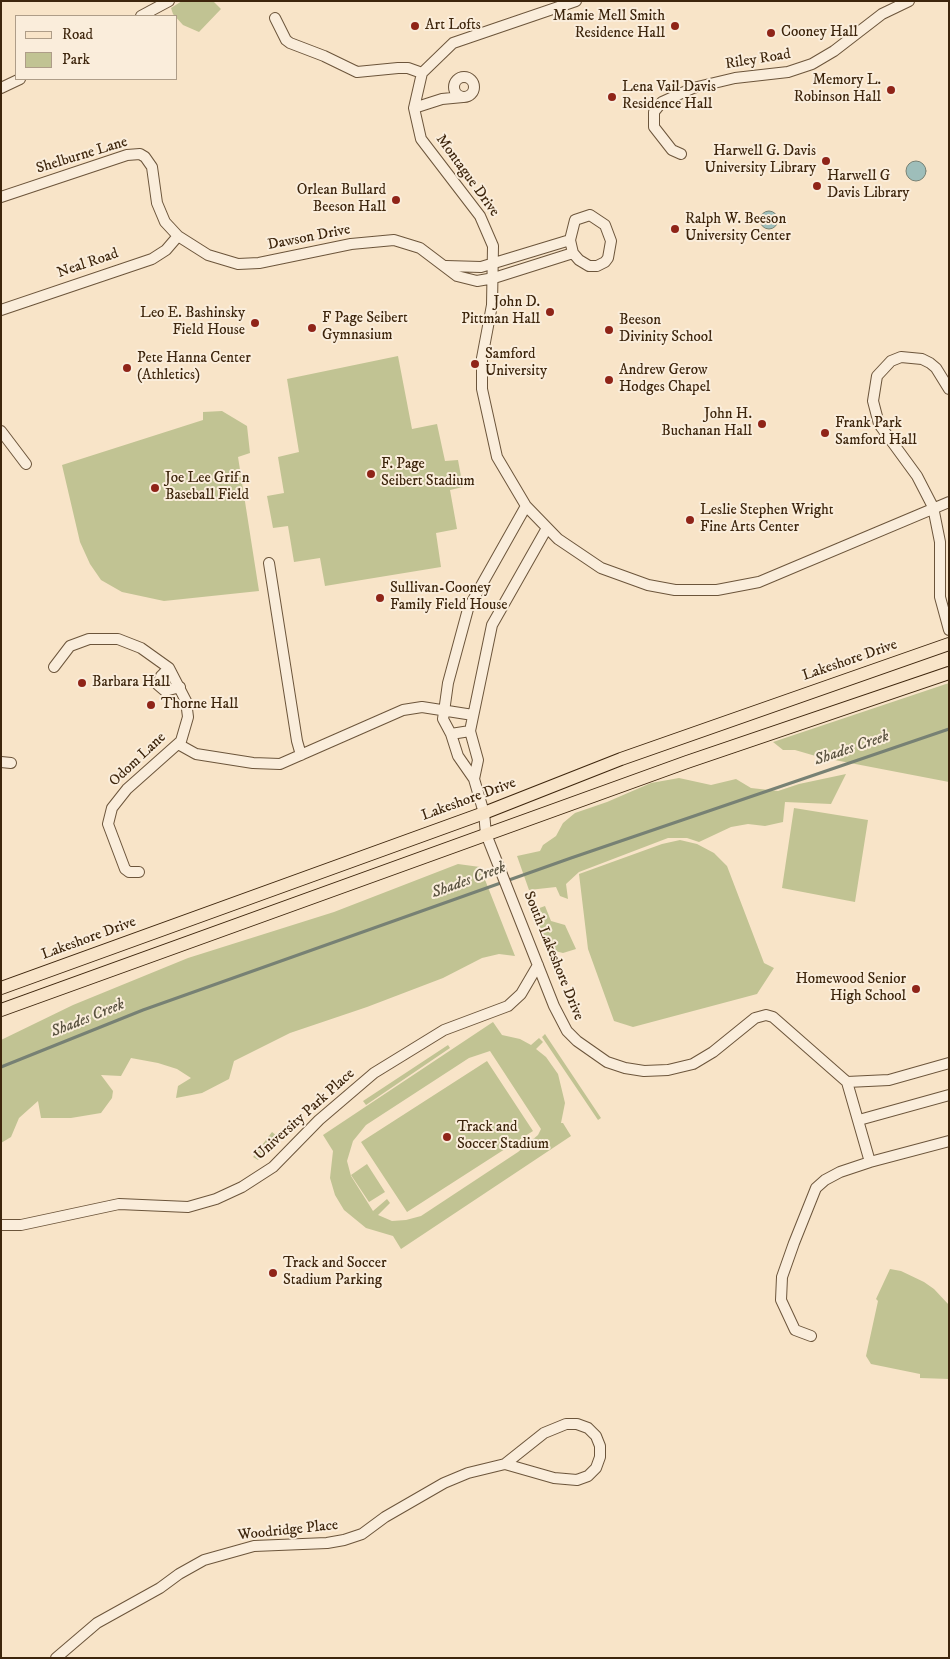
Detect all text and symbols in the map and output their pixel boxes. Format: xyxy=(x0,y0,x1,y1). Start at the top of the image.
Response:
place label: Mamie Mell Smith Residence Hall xyxy=(553,8,665,43)
legend xyxy=(15,15,178,80)
place label: Art Lofts xyxy=(425,17,481,35)
marker: Art Lofts xyxy=(409,20,421,32)
marker: Mamie Mell Smith Residence Hall xyxy=(669,20,681,32)
place label: Cooney Hall xyxy=(781,24,858,42)
text: Road xyxy=(62,25,93,44)
marker: Cooney Hall xyxy=(765,27,777,39)
street label: Riley Road xyxy=(724,46,792,74)
text: Park xyxy=(62,50,90,69)
place label: Memory L. Robinson Hall xyxy=(794,72,881,107)
place label: Lena Vail Davis Residence Hall xyxy=(622,79,716,114)
marker: Memory L. Robinson Hall xyxy=(885,84,897,96)
marker: Lena Vail Davis Residence Hall xyxy=(606,91,618,103)
street label: Montague Drive xyxy=(431,131,503,221)
street label: Shelburne Lane xyxy=(34,134,130,178)
place label: Harwell G. Davis University Library xyxy=(704,143,816,178)
marker: Harwell G. Davis University Library xyxy=(820,155,832,167)
place label: Harwell G Davis Library xyxy=(827,168,909,203)
marker: Harwell G Davis Library xyxy=(811,180,823,192)
place label: Orlean Bullard Beeson Hall xyxy=(297,182,386,217)
marker: Orlean Bullard Beeson Hall xyxy=(390,194,402,206)
place label: Ralph W. Beeson University Center xyxy=(685,211,791,246)
street label: Dawson Drive xyxy=(266,221,352,255)
marker: Ralph W. Beeson University Center xyxy=(669,223,681,235)
street label: Neal Road xyxy=(55,245,121,283)
place label: John D. Pittman Hall xyxy=(461,294,540,329)
place label: Leo E. Bashinsky Field House xyxy=(140,305,245,340)
marker: John D. Pittman Hall xyxy=(544,306,556,318)
place label: F Page Seibert Gymnasium xyxy=(322,310,408,345)
place label: Beeson Divinity School xyxy=(619,312,712,347)
marker: Leo E. Bashinsky Field House xyxy=(249,317,261,329)
marker: F Page Seibert Gymnasium xyxy=(306,322,318,334)
marker: Beeson Divinity School xyxy=(603,324,615,336)
place label: Samford University xyxy=(485,346,547,381)
place label: Pete Hanna Center (Athletics) xyxy=(137,350,251,385)
marker: Samford University xyxy=(469,358,481,370)
marker: Pete Hanna Center (Athletics) xyxy=(121,362,133,374)
place label: Andrew Gerow Hodges Chapel xyxy=(619,362,710,397)
marker: Andrew Gerow Hodges Chapel xyxy=(603,374,615,386)
place label: John H. Buchanan Hall xyxy=(661,406,752,441)
place label: Frank Park Samford Hall xyxy=(835,415,917,450)
marker: John H. Buchanan Hall xyxy=(756,418,768,430)
marker: Frank Park Samford Hall xyxy=(819,427,831,439)
place label: F. Page Seibert Stadium xyxy=(381,456,475,491)
marker: F. Page Seibert Stadium xyxy=(365,468,377,480)
place label: Joe Lee Grif n Baseball Field xyxy=(165,470,250,505)
marker: Joe Lee Grif n Baseball Field xyxy=(149,482,161,494)
place label: Leslie Stephen Wright Fine Arts Center xyxy=(700,502,834,537)
marker: Leslie Stephen Wright Fine Arts Center xyxy=(684,514,696,526)
place label: Sullivan-Cooney Family Field House xyxy=(390,580,508,615)
marker: Sullivan-Cooney Family Field House xyxy=(374,592,386,604)
street label: Lakeshore Drive xyxy=(800,636,900,686)
place label: Barbara Hall xyxy=(92,674,170,692)
marker: Barbara Hall xyxy=(76,677,88,689)
place label: Thorne Hall xyxy=(161,696,238,714)
marker: Thorne Hall xyxy=(145,699,157,711)
water label: Shades Creek xyxy=(812,727,892,771)
street label: Odom Lane xyxy=(106,729,170,791)
street label: Lakeshore Drive xyxy=(419,775,519,825)
water label: Shades Creek xyxy=(429,859,509,903)
street label: South Lakeshore Drive xyxy=(519,889,587,1023)
street label: Lakeshore Drive xyxy=(39,914,139,964)
place label: Homewood Senior High School xyxy=(795,971,906,1006)
marker: Homewood Senior High School xyxy=(910,983,922,995)
water label: Shades Creek xyxy=(48,996,128,1042)
street label: University Park Place xyxy=(251,1065,359,1165)
place label: Track and Soccer Stadium xyxy=(457,1119,549,1154)
marker: Track and Soccer Stadium xyxy=(441,1131,453,1143)
place label: Track and Soccer Stadium Parking xyxy=(283,1255,387,1290)
marker: Track and Soccer Stadium Parking xyxy=(267,1267,279,1279)
street label: Woodridge Place xyxy=(237,1517,339,1545)

